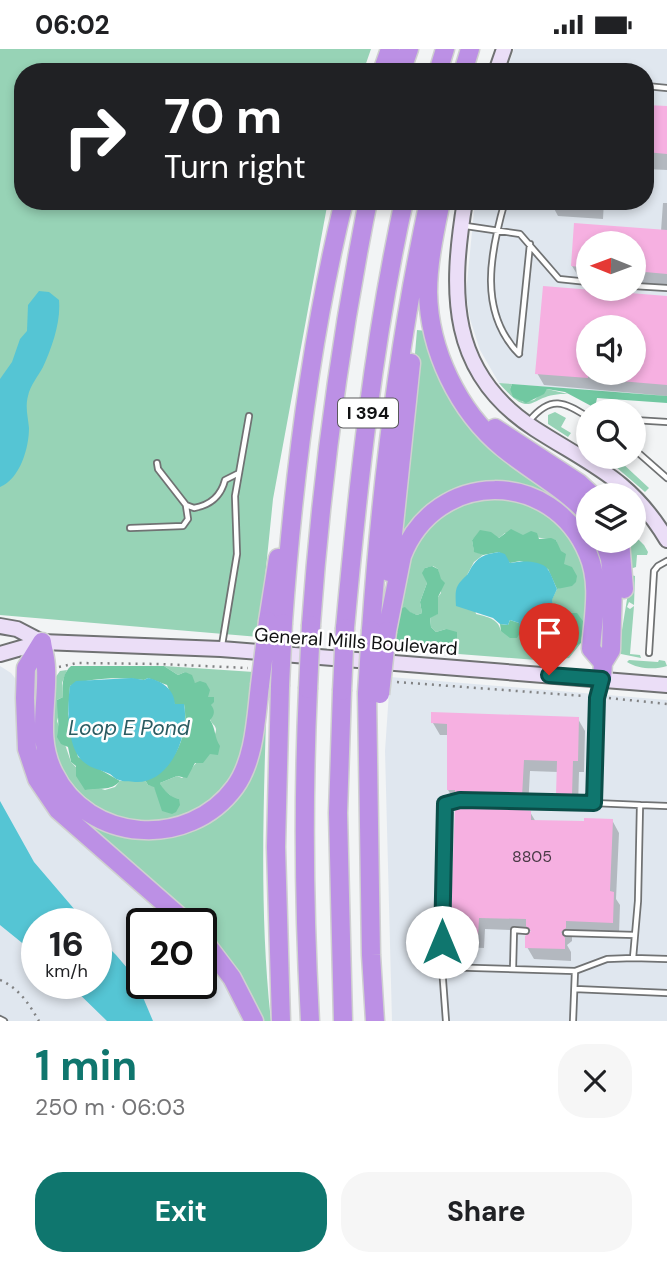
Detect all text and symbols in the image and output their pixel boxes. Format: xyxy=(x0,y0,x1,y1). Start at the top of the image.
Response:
text: 06:02 xyxy=(35,8,110,42)
text: 70 m xyxy=(164,84,282,148)
icon: right xyxy=(49,91,140,182)
text: Turn right xyxy=(164,146,306,188)
north arrow xyxy=(576,231,646,301)
map controls xyxy=(576,231,646,553)
button: sound xyxy=(576,315,646,385)
road number: I 394 xyxy=(338,399,398,427)
button: search xyxy=(576,399,646,469)
button: layers xyxy=(576,483,646,553)
pin xyxy=(519,603,579,675)
icon: arrive xyxy=(530,614,568,652)
street label: General Mills Boulevard xyxy=(253,622,459,661)
water label: Loop E Pond xyxy=(68,714,191,742)
house number: 8805 xyxy=(512,846,552,867)
position arrow xyxy=(405,905,479,979)
speed limit sign: 20 xyxy=(126,908,217,999)
text: 16 xyxy=(49,921,84,967)
text: km/h xyxy=(45,959,88,983)
text: 1 min xyxy=(35,1038,137,1093)
button: close xyxy=(558,1044,632,1118)
text: 250 m · 06:03 xyxy=(35,1092,186,1122)
button: Exit xyxy=(35,1172,327,1252)
button: Share xyxy=(341,1172,632,1252)

